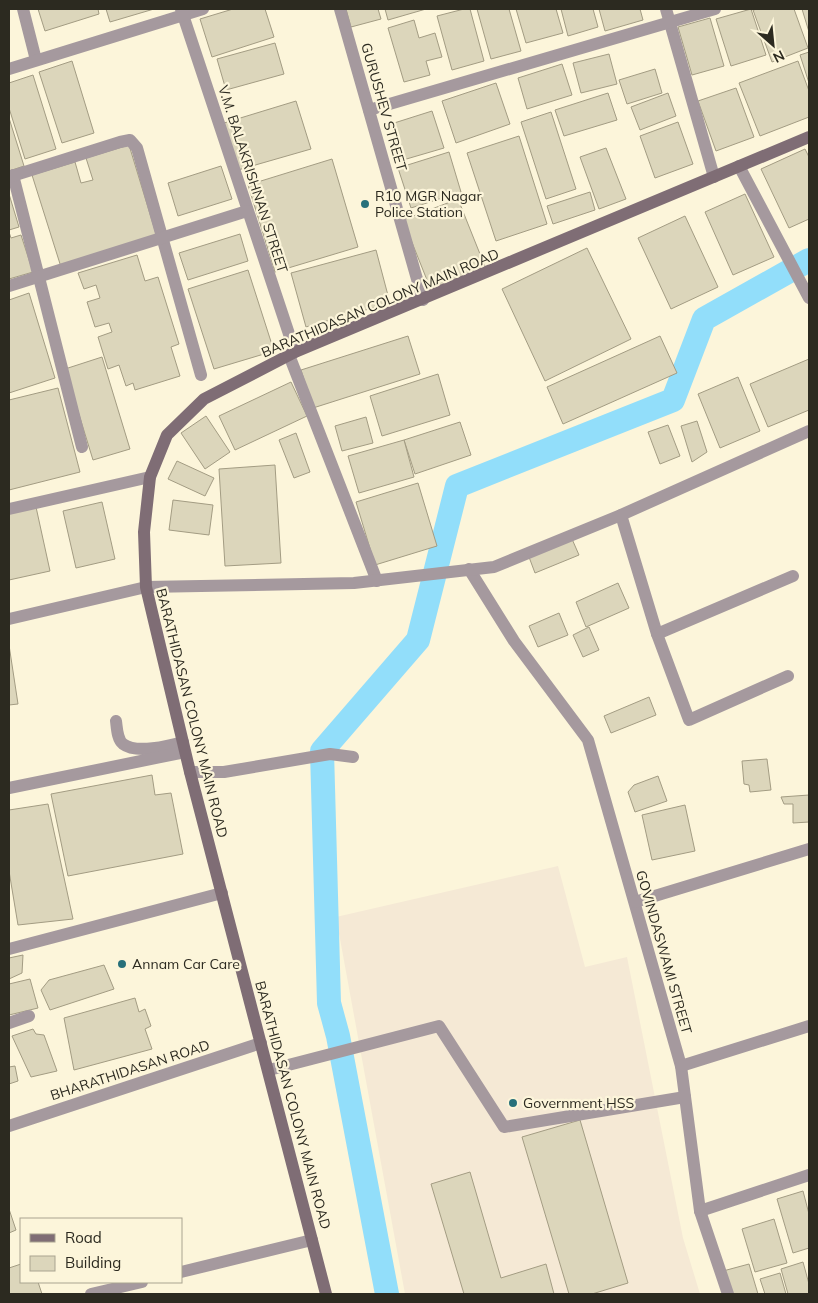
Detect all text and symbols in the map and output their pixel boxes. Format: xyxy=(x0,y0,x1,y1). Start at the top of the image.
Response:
north arrow xyxy=(748,20,798,70)
street label: GURUSHEV STREET xyxy=(357,41,411,174)
text: N xyxy=(770,46,788,67)
street label: V.M. BALAKRISHNAN STREET xyxy=(214,83,292,276)
place label: R10 MGR Nagar Police Station xyxy=(375,187,482,221)
marker: R10 MGR Nagar Police Station xyxy=(359,198,371,210)
street label: BARATHIDASAN COLONY MAIN ROAD xyxy=(258,245,502,361)
street label: BARATHIDASAN COLONY MAIN ROAD xyxy=(152,586,232,840)
street label: GOVINDASWAMI STREET xyxy=(632,868,696,1036)
place label: Annam Car Care xyxy=(132,955,240,973)
marker: Annam Car Care xyxy=(116,958,128,970)
street label: BARATHIDASAN COLONY MAIN ROAD xyxy=(251,979,335,1231)
street label: BHARATHIDASAN ROAD xyxy=(48,1036,212,1104)
place label: Government HSS xyxy=(523,1094,634,1112)
marker: Government HSS xyxy=(507,1097,519,1109)
legend xyxy=(20,1218,182,1283)
text: Road xyxy=(65,1228,102,1247)
text: Building xyxy=(65,1253,121,1272)

